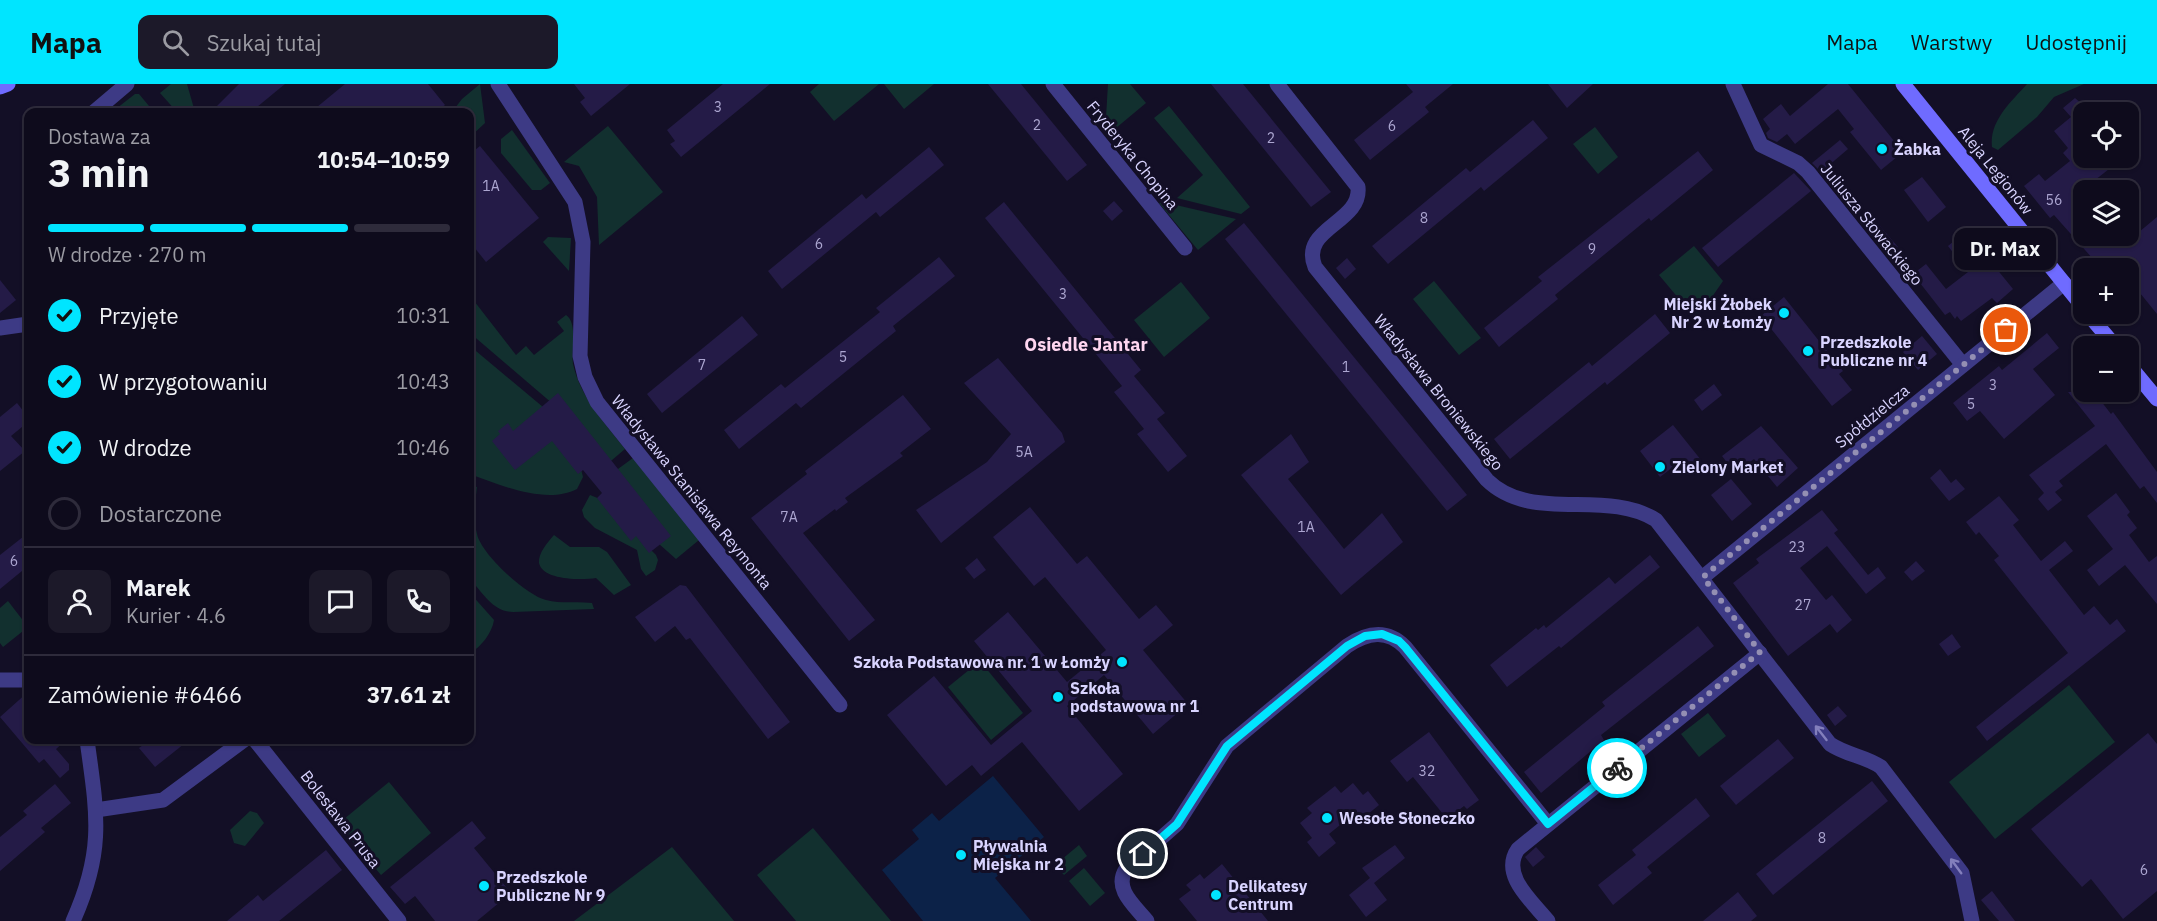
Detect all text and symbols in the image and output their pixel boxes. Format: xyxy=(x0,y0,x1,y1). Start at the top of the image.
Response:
search box xyxy=(138,15,558,69)
text: Mapa xyxy=(30,24,102,61)
icon: search xyxy=(159,26,192,59)
text: Szukaj tutaj xyxy=(207,28,321,57)
text: Mapa xyxy=(1826,28,1878,56)
text: Warstwy xyxy=(1911,28,1992,56)
text: Udostępnij xyxy=(2025,28,2127,56)
street label: Fryderyka Chopina xyxy=(1083,97,1183,214)
house number: 3 xyxy=(714,98,722,116)
map controls xyxy=(2073,102,2139,402)
button: locate xyxy=(2073,102,2139,168)
house number: 2 xyxy=(1033,116,1041,134)
house number: 6 xyxy=(1388,117,1396,135)
street label: Aleja Legionów xyxy=(1954,122,2038,218)
text: Dostawa za xyxy=(48,123,150,150)
house number: 2 xyxy=(1267,129,1275,147)
place label: Żabka xyxy=(1894,139,1941,159)
marker: Żabka xyxy=(1875,142,1889,156)
text: 10:54–10:59 xyxy=(317,145,450,174)
text: 3 min xyxy=(48,147,150,198)
street label: Juliusza Słowackiego xyxy=(1816,159,1928,289)
house number: 1A xyxy=(482,177,500,195)
button: layers xyxy=(2073,180,2139,246)
house number: 56 xyxy=(2046,191,2062,209)
house number: 8 xyxy=(1420,209,1428,227)
callout: Dr. Max xyxy=(1955,228,2057,270)
house number: 6 xyxy=(815,235,823,253)
text: Dr. Max xyxy=(1970,235,2040,262)
house number: 9 xyxy=(1588,240,1596,258)
text: W drodze · 270 m xyxy=(48,241,206,268)
button: + xyxy=(2073,258,2139,324)
house number: 3 xyxy=(1059,285,1067,303)
place label: Miejski Żłobek Nr 2 w Łomży xyxy=(1663,294,1773,332)
icon: check xyxy=(48,299,81,332)
text: Przyjęte xyxy=(99,301,179,330)
text: 10:31 xyxy=(396,302,450,329)
pin xyxy=(1980,304,2031,355)
marker: Miejski Żłobek Nr 2 w Łomży xyxy=(1777,306,1791,320)
street label: Władysława Broniewskiego xyxy=(1370,310,1508,474)
icon: bag xyxy=(1989,313,2022,346)
place label: Przedszkole Publiczne nr 4 xyxy=(1820,332,1928,370)
district label: Osiedle Jantar xyxy=(1024,333,1148,356)
button: − xyxy=(2073,336,2139,402)
marker: Przedszkole Publiczne nr 4 xyxy=(1801,344,1815,358)
house number: 5 xyxy=(839,348,847,366)
house number: 7 xyxy=(698,356,706,374)
house number: 1 xyxy=(1342,358,1350,376)
icon: check xyxy=(48,365,81,398)
text: W przygotowaniu xyxy=(99,367,268,396)
text: 10:43 xyxy=(396,368,450,395)
house number: 3 xyxy=(1989,376,1997,394)
street label: Spółdzielcza xyxy=(1831,380,1914,452)
street label: Władysława Stanisława Reymonta xyxy=(607,391,777,594)
house number: 5 xyxy=(1967,395,1975,413)
icon: check xyxy=(48,431,81,464)
text: W drodze xyxy=(99,433,192,462)
text: 10:46 xyxy=(396,434,450,461)
house number: 5A xyxy=(1015,443,1033,461)
place label: Zielony Market xyxy=(1672,457,1783,477)
marker: Zielony Market xyxy=(1653,460,1667,474)
text: Dostarczone xyxy=(99,499,222,528)
house number: 7A xyxy=(780,508,798,526)
house number: 1A xyxy=(1297,518,1315,536)
house number: 23 xyxy=(1789,538,1805,556)
house number: 6 xyxy=(10,552,18,570)
button: person xyxy=(48,570,111,633)
button: chat xyxy=(309,570,372,633)
button: phone xyxy=(387,570,450,633)
text: Marek xyxy=(126,573,190,602)
house number: 27 xyxy=(1795,596,1811,614)
text: Kurier · 4.6 xyxy=(126,602,226,629)
place label: Szkoła Podstawowa nr. 1 w Łomży xyxy=(853,652,1110,672)
marker: Szkoła Podstawowa nr. 1 w Łomży xyxy=(1115,655,1129,669)
place label: Szkoła podstawowa nr 1 xyxy=(1070,678,1200,716)
text: Zamówienie #6466 xyxy=(48,680,242,709)
text: 37.61 zł xyxy=(367,680,450,709)
marker: Szkoła podstawowa nr 1 xyxy=(1051,690,1065,704)
one-way arrow xyxy=(1814,726,1827,742)
courier xyxy=(1587,738,1647,798)
icon: bike xyxy=(1601,752,1634,785)
house number: 32 xyxy=(1419,762,1435,780)
street label: Bolesława Prusa xyxy=(297,766,386,872)
place label: Wesołe Słoneczko xyxy=(1339,808,1475,828)
marker: Wesołe Słoneczko xyxy=(1320,811,1334,825)
pin xyxy=(1117,828,1168,879)
house number: 8 xyxy=(1818,829,1826,847)
place label: Pływalnia Miejska nr 2 xyxy=(973,836,1064,874)
icon: home xyxy=(1126,837,1159,870)
marker: Pływalnia Miejska nr 2 xyxy=(954,848,968,862)
one-way arrow xyxy=(1950,858,1963,874)
house number: 6 xyxy=(2140,861,2148,879)
place label: Przedszkole Publiczne Nr 9 xyxy=(496,867,605,905)
place label: Delikatesy Centrum xyxy=(1228,876,1308,914)
marker: Przedszkole Publiczne Nr 9 xyxy=(477,879,491,893)
marker: Delikatesy Centrum xyxy=(1209,888,1223,902)

